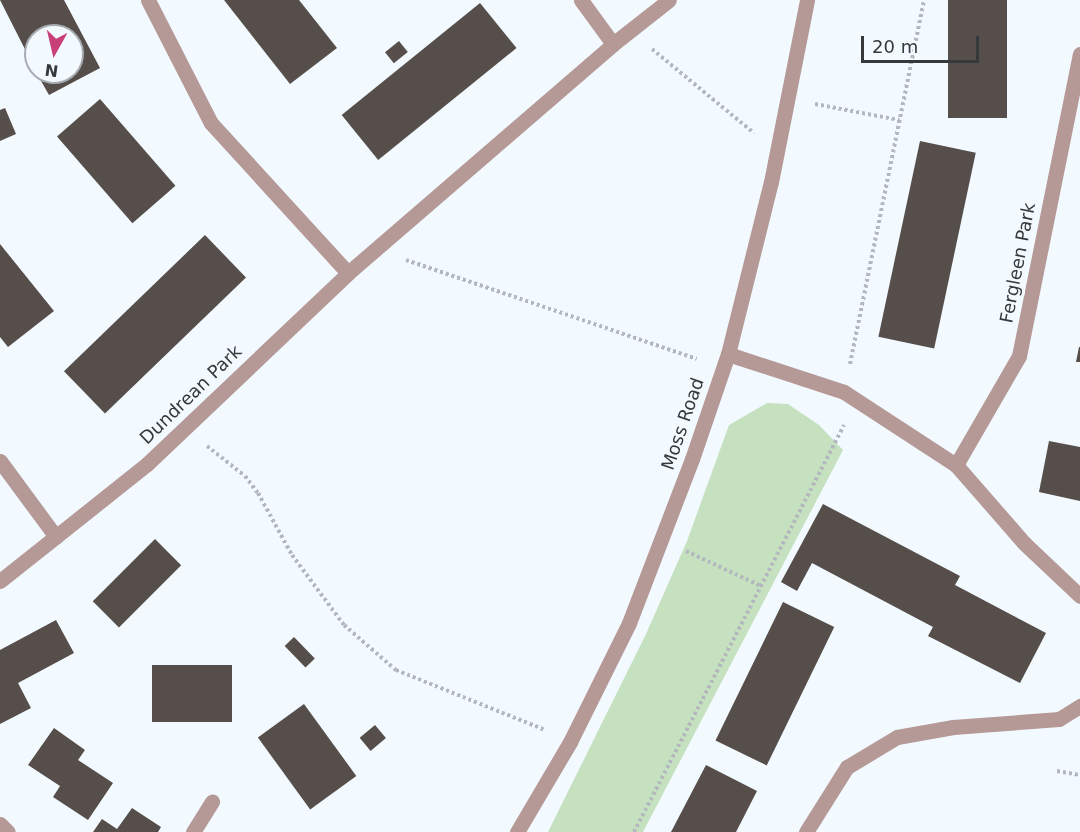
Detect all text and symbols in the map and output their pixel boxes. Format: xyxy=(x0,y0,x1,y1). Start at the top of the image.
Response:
north arrow xyxy=(24,24,84,84)
scale bar xyxy=(864,24,982,62)
text: 20 m xyxy=(872,36,918,57)
text: N xyxy=(44,60,60,81)
street label: Fergleen Park xyxy=(996,201,1040,325)
street label: Dundrean Park xyxy=(136,341,246,449)
street label: Moss Road xyxy=(657,375,709,473)

